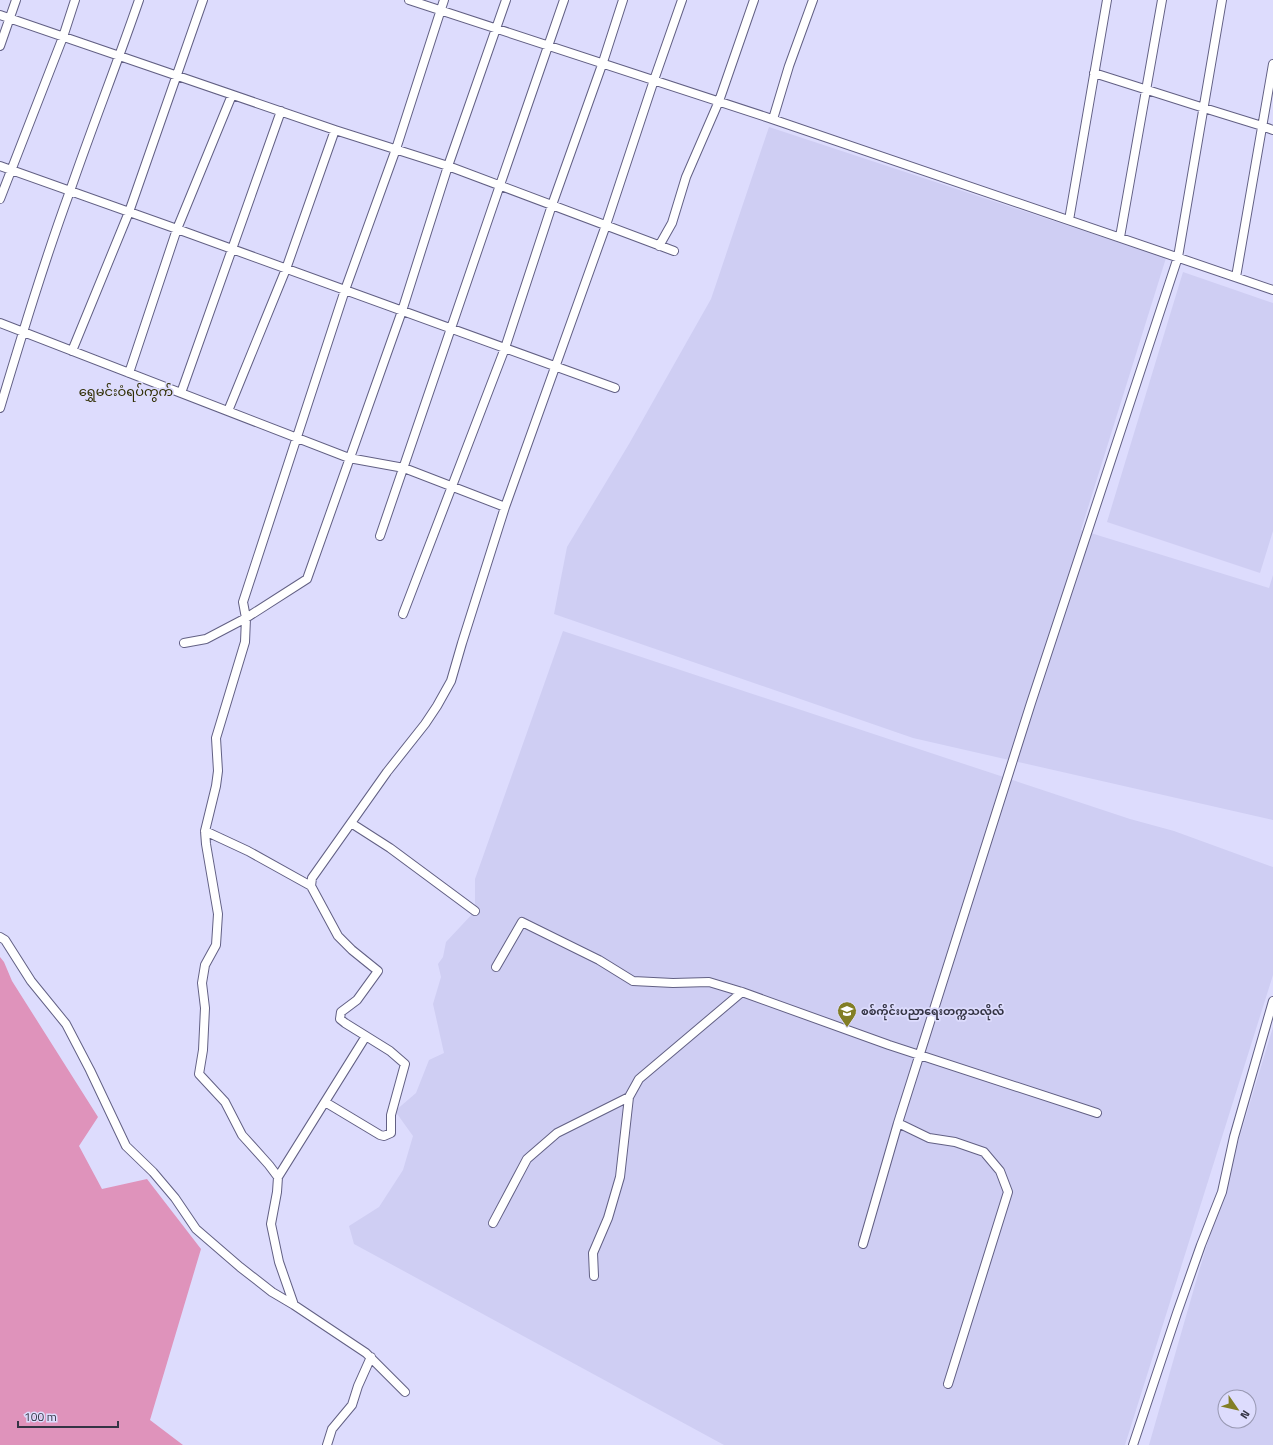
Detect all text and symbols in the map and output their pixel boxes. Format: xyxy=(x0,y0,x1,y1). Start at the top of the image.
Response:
district label: ရွှေမင်းဝံရပ်ကွက် xyxy=(79,381,173,402)
school or university icon: စစ်ကိုင်းပညာရေးတက္ကသလိုလ် xyxy=(836,1000,858,1028)
place label: စစ်ကိုင်းပညာရေးတက္ကသလိုလ် xyxy=(861,1003,1004,1021)
north arrow xyxy=(1217,1389,1257,1429)
scale bar xyxy=(18,1403,118,1429)
text: 100 m xyxy=(24,1407,57,1426)
text: N xyxy=(1237,1407,1254,1422)

